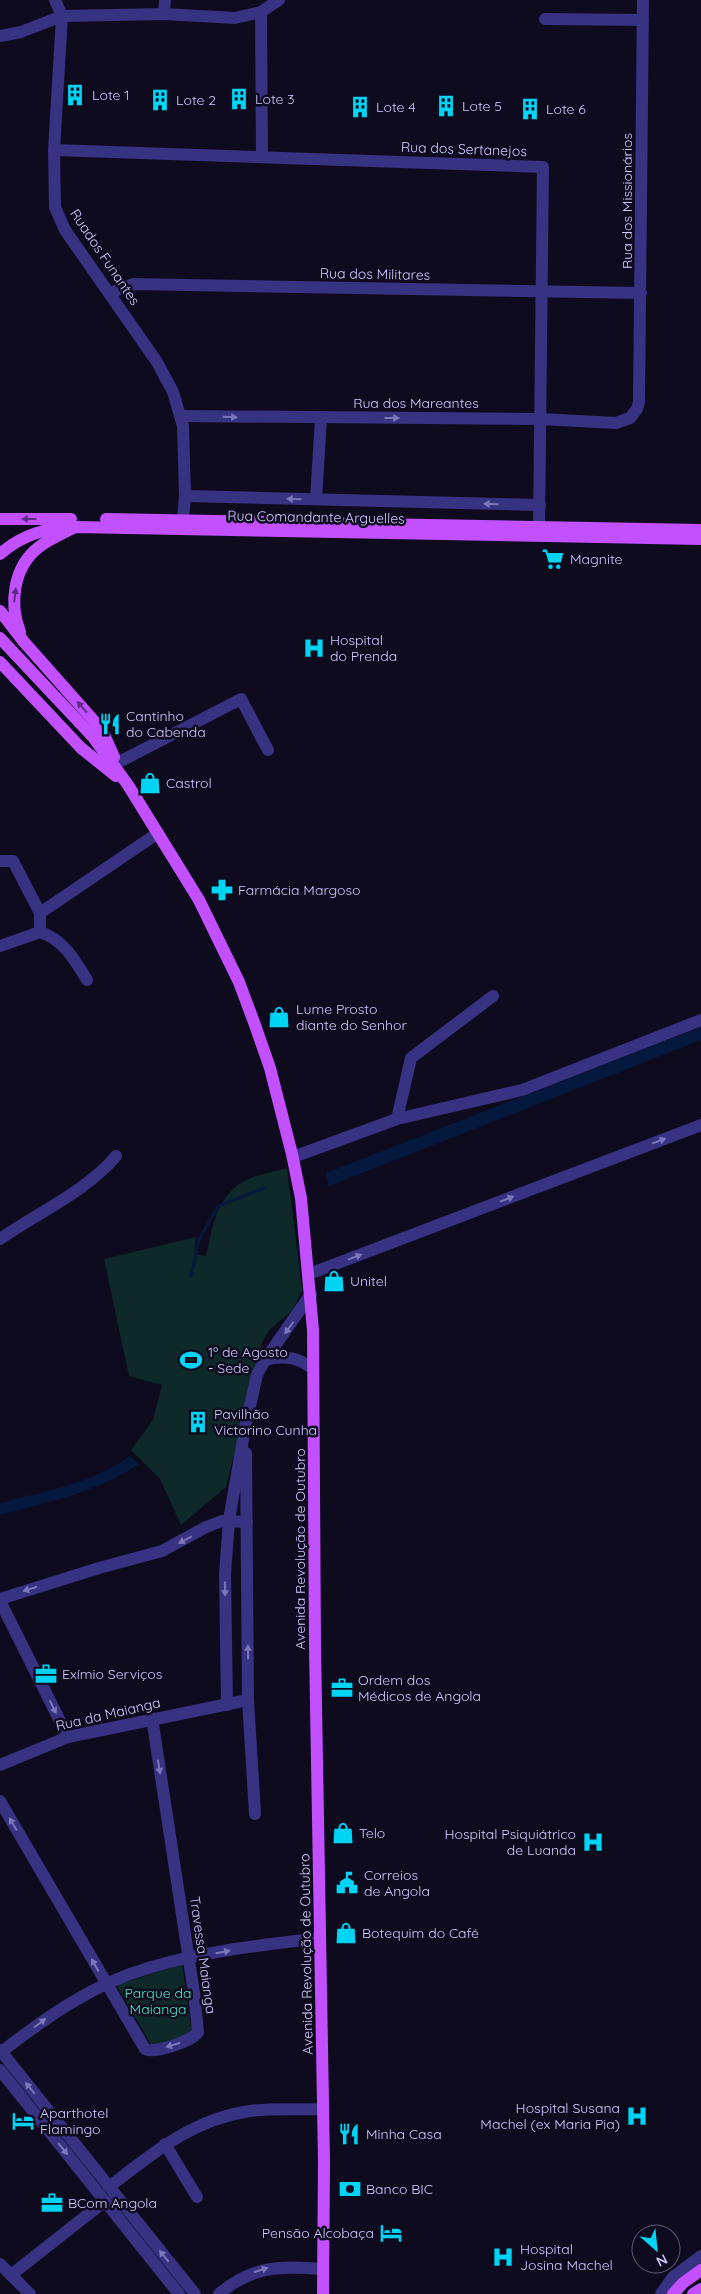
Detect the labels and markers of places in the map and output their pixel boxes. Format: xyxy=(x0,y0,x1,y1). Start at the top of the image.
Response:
building icon: Lote 1 xyxy=(62,82,88,108)
place label: Lote 1 xyxy=(92,86,130,104)
building icon: Lote 3 xyxy=(226,86,252,112)
building icon: Lote 2 xyxy=(147,87,173,113)
place label: Lote 3 xyxy=(255,90,295,108)
place label: Lote 2 xyxy=(176,91,216,109)
building icon: Lote 5 xyxy=(433,93,459,119)
building icon: Lote 4 xyxy=(347,94,373,120)
building icon: Lote 6 xyxy=(517,96,543,122)
place label: Lote 5 xyxy=(462,97,502,115)
place label: Lote 4 xyxy=(376,98,416,116)
place label: Lote 6 xyxy=(546,100,586,118)
supermarket icon: Magnite xyxy=(540,546,566,572)
place label: Magnite xyxy=(570,550,623,568)
place label: Hospital do Prenda xyxy=(330,631,397,665)
hospital icon: Hospital do Prenda xyxy=(301,635,327,661)
place label: Cantinho do Cabenda xyxy=(126,707,206,741)
restaurant icon: Cantinho do Cabenda xyxy=(97,711,123,737)
shop icon: Castrol xyxy=(137,770,163,796)
place label: Castrol xyxy=(166,774,212,792)
pharmacy icon: Farmácia Margoso xyxy=(209,877,235,903)
place label: Farmácia Margoso xyxy=(238,881,361,899)
place label: Lume Prosto diante do Senhor xyxy=(296,1000,408,1034)
shop icon: Lume Prosto diante do Senhor xyxy=(266,1004,292,1030)
shop icon: Unitel xyxy=(321,1268,347,1294)
place label: Unitel xyxy=(350,1272,387,1290)
place label: 1º de Agosto - Sede xyxy=(208,1343,288,1377)
sports icon: 1º de Agosto - Sede xyxy=(178,1347,204,1373)
place label: Pavilhão Victorino Cunha xyxy=(214,1405,317,1439)
building icon: Pavilhão Victorino Cunha xyxy=(185,1409,211,1435)
office icon: Exímio Serviços xyxy=(33,1661,59,1687)
place label: Exímio Serviços xyxy=(62,1665,162,1683)
place label: Ordem dos Médicos de Angola xyxy=(358,1671,481,1705)
office icon: Ordem dos Médicos de Angola xyxy=(329,1675,355,1701)
shop icon: Telo xyxy=(330,1820,356,1846)
place label: Telo xyxy=(359,1824,385,1842)
place label: Hospital Psiquiátrico de Luanda xyxy=(444,1825,576,1859)
hospital icon: Hospital Psiquiátrico de Luanda xyxy=(580,1829,606,1855)
place label: Correios de Angola xyxy=(364,1866,430,1900)
public building icon: Correios de Angola xyxy=(334,1870,360,1896)
shop icon: Botequim do Café xyxy=(333,1920,359,1946)
place label: Botequim do Café xyxy=(362,1924,479,1942)
place label: Hospital Susana Machel (ex Maria Pia) xyxy=(480,2099,620,2133)
hospital icon: Hospital Susana Machel (ex Maria Pia) xyxy=(624,2103,650,2129)
place label: Aparthotel Flamingo xyxy=(40,2104,108,2138)
hotel icon: Aparthotel Flamingo xyxy=(10,2108,36,2134)
restaurant icon: Minha Casa xyxy=(336,2121,362,2147)
place label: Minha Casa xyxy=(366,2125,442,2143)
bank icon: Banco BIC xyxy=(337,2176,363,2202)
place label: Banco BIC xyxy=(366,2180,433,2198)
office icon: BCom Angola xyxy=(39,2190,65,2216)
place label: BCom Angola xyxy=(68,2194,157,2212)
hotel icon: Pensão Alcobaça xyxy=(378,2220,404,2246)
place label: Pensão Alcobaça xyxy=(262,2224,374,2242)
place label: Hospital Josina Machel xyxy=(520,2240,613,2274)
hospital icon: Hospital Josina Machel xyxy=(490,2244,516,2270)

